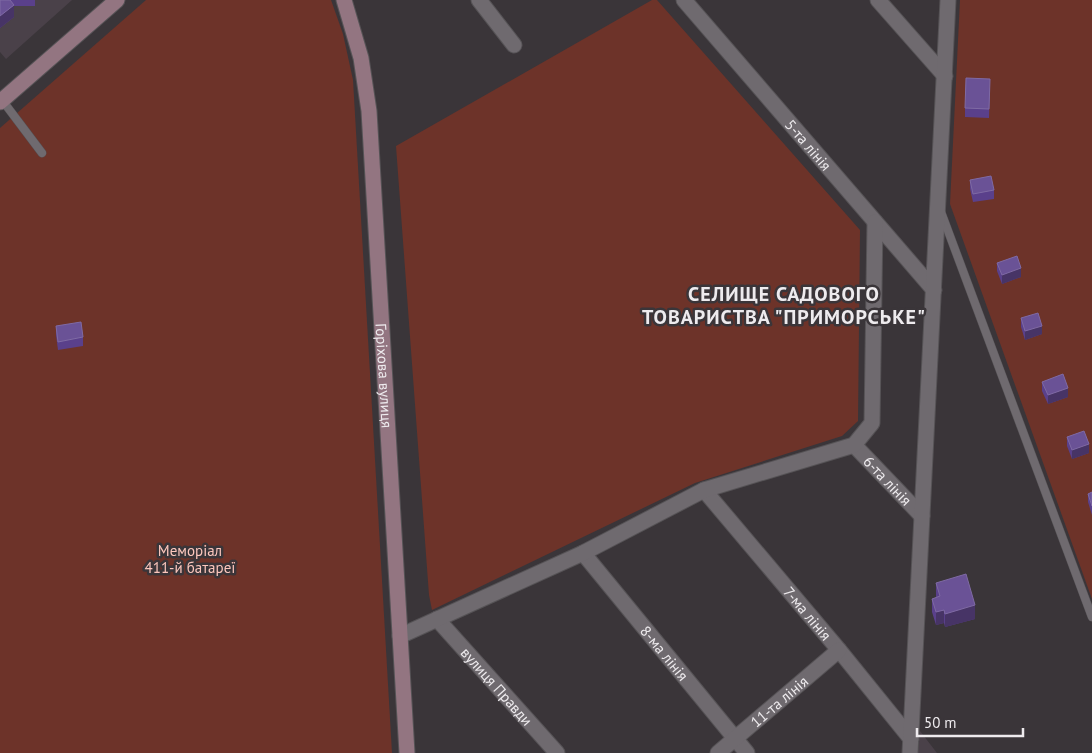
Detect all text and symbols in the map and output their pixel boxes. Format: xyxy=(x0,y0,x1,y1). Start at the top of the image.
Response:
street label: 5-та лінія xyxy=(781,115,836,174)
district label: СЕЛИЩЕ САДОВОГО ТОВАРИСТВА "ПРИМОРСЬКЕ" xyxy=(642,281,926,330)
street label: Горіхова вулиця xyxy=(372,323,397,428)
street label: 6-та лінія xyxy=(860,452,916,509)
park label: Меморіал 411-й батареї xyxy=(145,541,235,577)
street label: 7-ма лінія xyxy=(780,582,836,644)
street label: 8-ма лінія xyxy=(637,621,693,684)
street label: вулиця Правди xyxy=(457,643,537,729)
street label: 11-та лінія xyxy=(746,671,812,731)
scale bar xyxy=(917,706,1023,738)
text: 50 m xyxy=(924,713,957,732)

